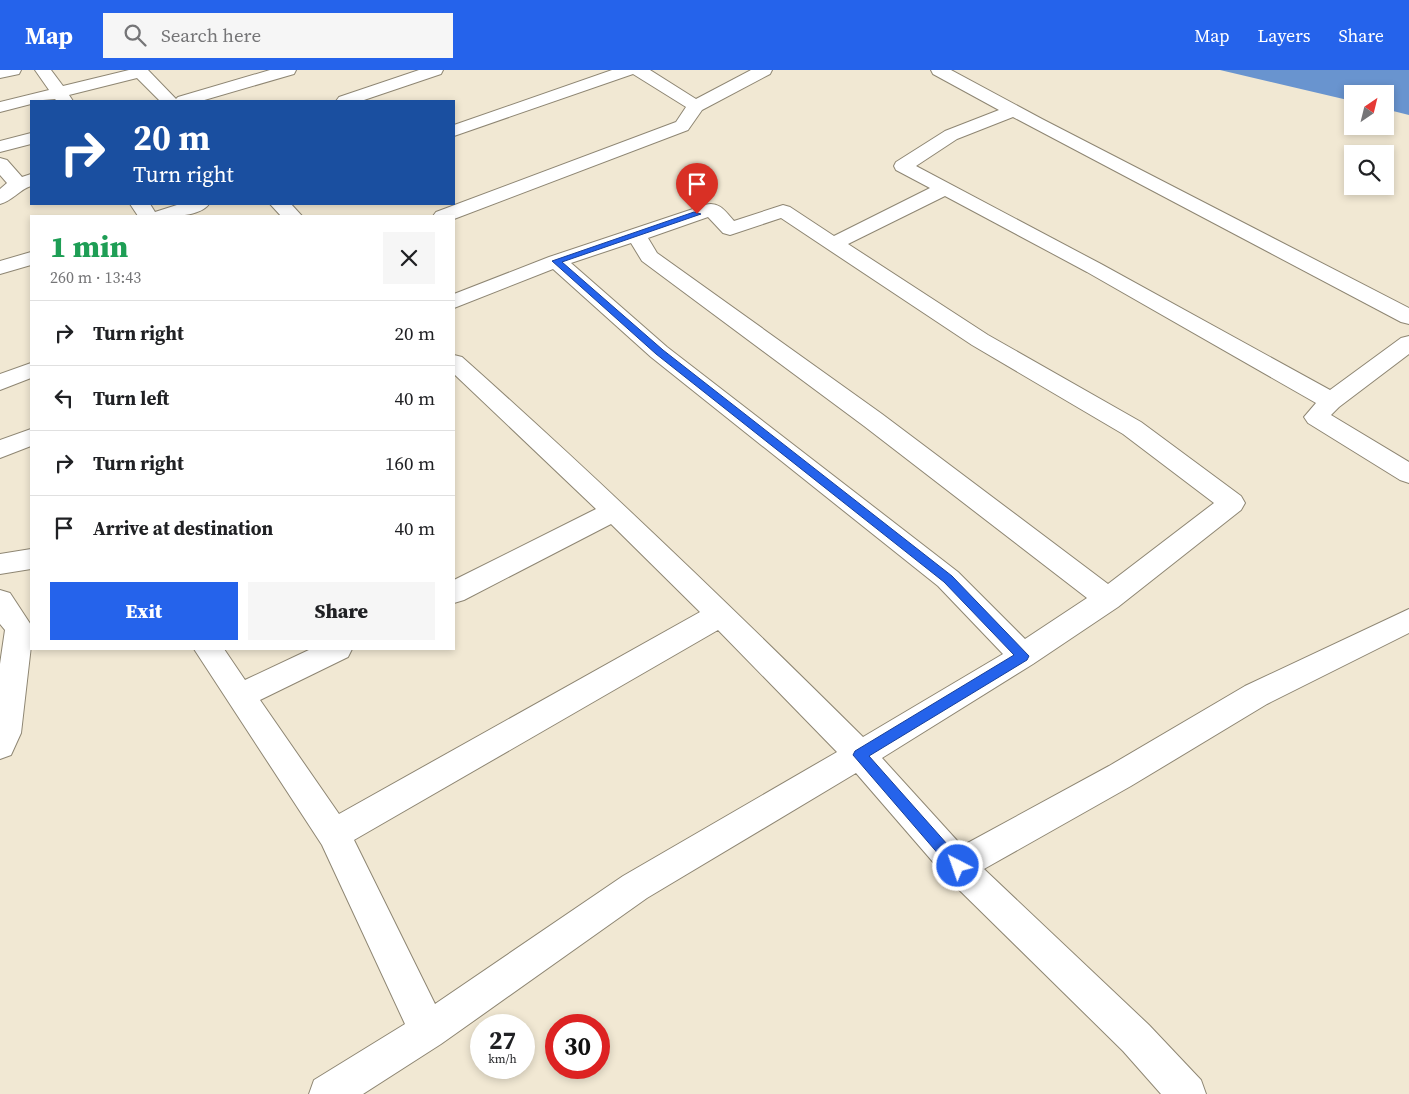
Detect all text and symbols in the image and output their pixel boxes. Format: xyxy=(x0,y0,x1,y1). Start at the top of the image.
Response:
search box xyxy=(103,13,453,58)
text: Map xyxy=(25,19,73,52)
icon: search xyxy=(121,21,149,49)
text: Search here xyxy=(161,22,261,48)
text: Map xyxy=(1194,23,1229,48)
text: Layers xyxy=(1257,23,1310,48)
text: Share xyxy=(1338,23,1384,48)
north arrow xyxy=(1344,85,1394,135)
map controls xyxy=(1344,85,1394,195)
text: 20 m xyxy=(133,114,210,162)
icon: right xyxy=(50,120,115,185)
button: search xyxy=(1344,145,1394,195)
text: Turn right xyxy=(133,159,234,189)
pin xyxy=(676,163,718,214)
icon: arrive xyxy=(683,170,711,198)
text: 1 min xyxy=(50,226,128,267)
button: close xyxy=(383,232,435,284)
text: 260 m · 13:43 xyxy=(50,266,141,288)
icon: right xyxy=(50,319,78,347)
text: Turn right xyxy=(93,320,184,346)
text: 20 m xyxy=(394,320,435,346)
icon: left xyxy=(50,384,78,412)
text: Turn left xyxy=(93,385,169,411)
text: 40 m xyxy=(394,385,435,411)
icon: right xyxy=(50,449,78,477)
text: Turn right xyxy=(93,450,184,476)
text: 160 m xyxy=(385,450,435,476)
icon: arrive xyxy=(50,514,78,542)
text: Arrive at destination xyxy=(93,515,273,541)
text: 40 m xyxy=(394,515,435,541)
button: Exit xyxy=(50,582,238,640)
button: Share xyxy=(248,582,435,640)
position arrow xyxy=(931,839,983,891)
speed limit sign: 30 xyxy=(545,1014,610,1079)
text: 27 xyxy=(489,1023,516,1057)
text: km/h xyxy=(488,1051,517,1067)

